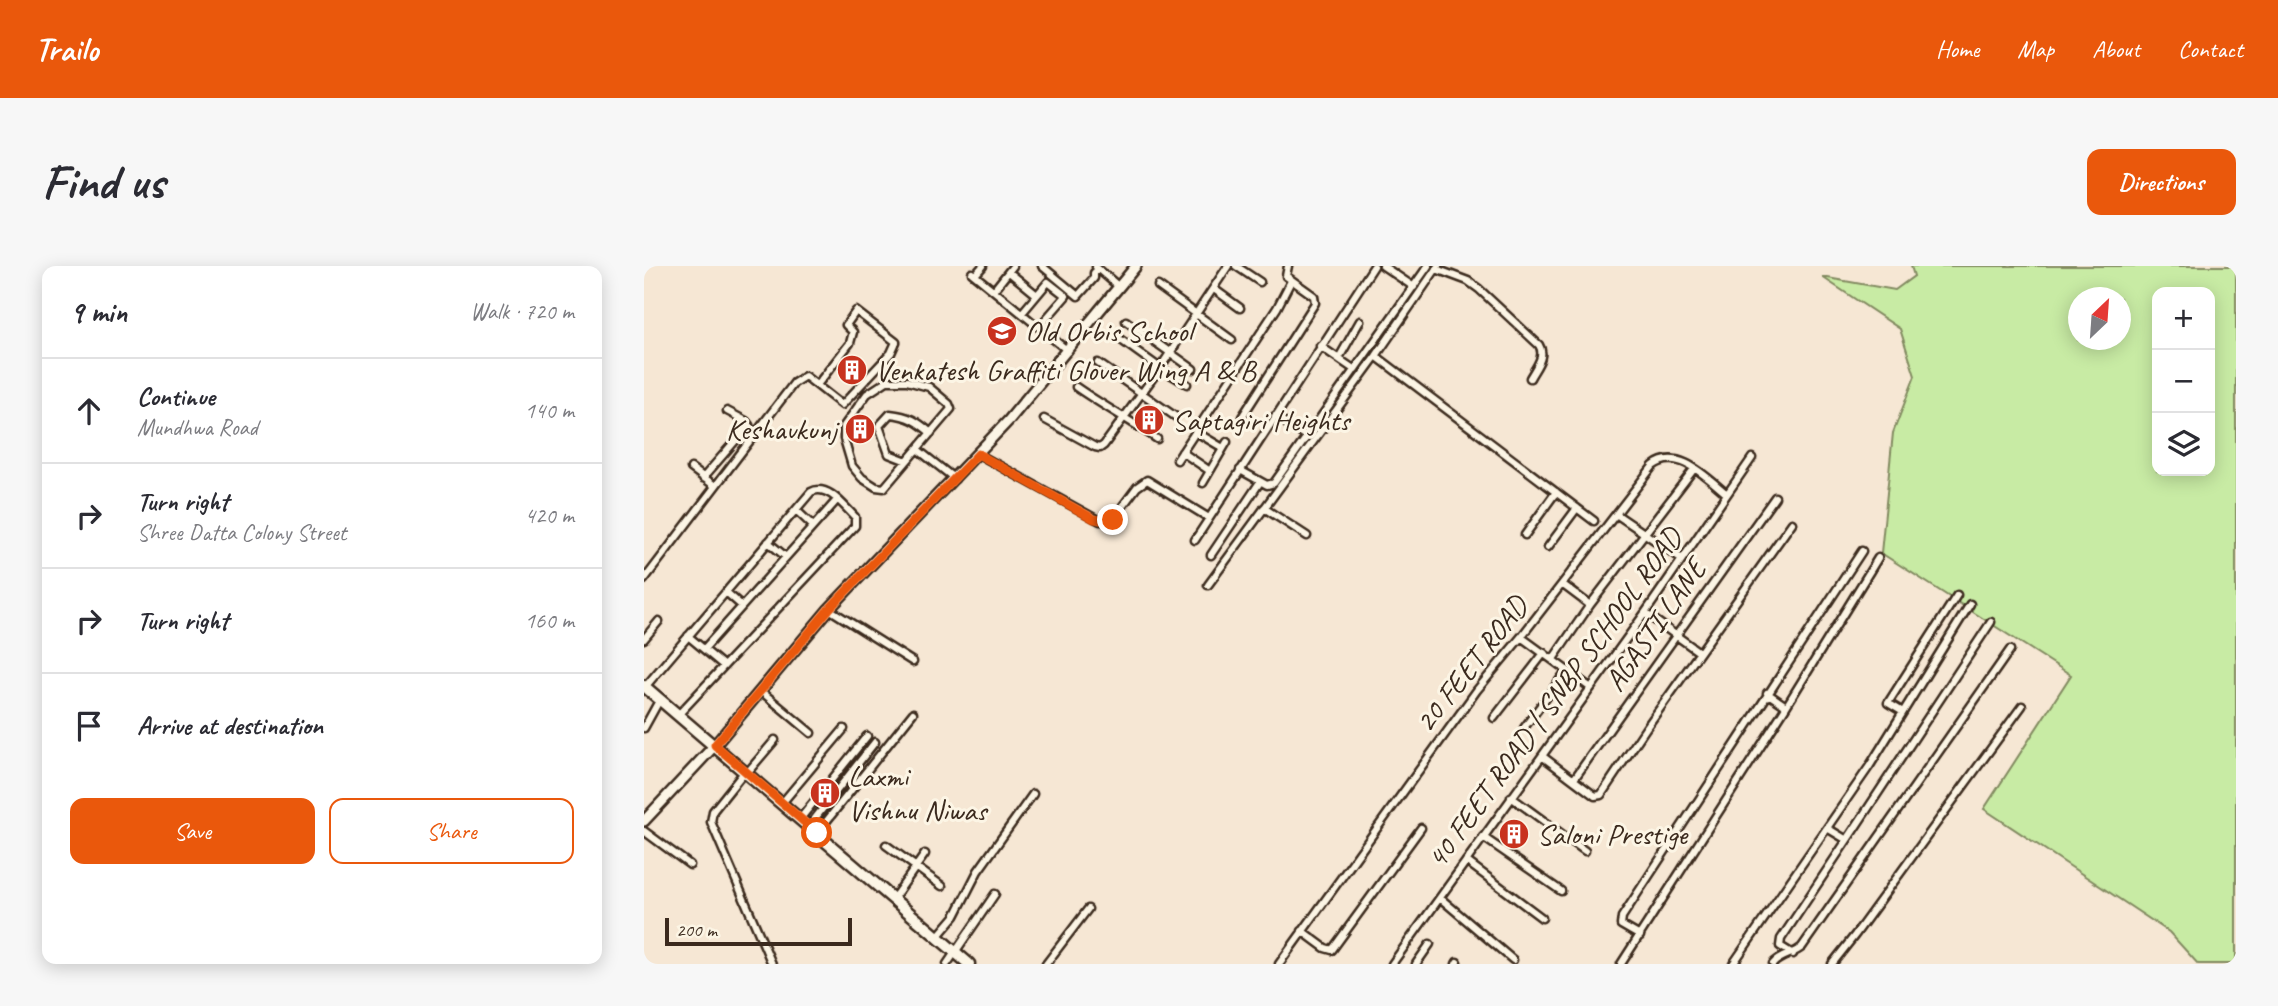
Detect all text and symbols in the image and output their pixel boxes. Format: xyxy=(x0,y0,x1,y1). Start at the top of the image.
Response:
text: Trailo xyxy=(35,28,98,70)
text: Home xyxy=(1936,34,1979,64)
text: Map xyxy=(2017,34,2054,64)
text: About xyxy=(2092,34,2140,64)
text: Contact xyxy=(2178,34,2243,64)
button: Directions xyxy=(2087,149,2236,215)
text: Find us xyxy=(42,151,164,213)
north arrow xyxy=(2068,287,2131,350)
map controls xyxy=(2152,287,2215,476)
button: + xyxy=(2152,287,2215,350)
text: 9 min xyxy=(70,293,127,331)
text: Walk · 720 m xyxy=(470,297,574,326)
place label: Old Orbis School xyxy=(1025,312,1197,350)
school or university icon: Old Orbis School xyxy=(985,314,1019,348)
button: − xyxy=(2152,350,2215,413)
place label: Venkatesh Graffiti Glover Wing A & B xyxy=(875,351,1258,389)
building icon: Venkatesh Graffiti Glover Wing A & B xyxy=(835,353,869,387)
text: Continue xyxy=(137,380,215,413)
icon: ahead xyxy=(70,392,108,430)
text: 140 m xyxy=(525,396,574,425)
place label: Saptagiri Heights xyxy=(1172,401,1352,439)
building icon: Saptagiri Heights xyxy=(1132,403,1166,437)
place label: Keshavkunj xyxy=(726,410,840,448)
building icon: Keshavkunj xyxy=(843,412,877,446)
text: Mundhwa Road xyxy=(137,413,258,442)
button: layers xyxy=(2152,413,2215,476)
text: Turn right xyxy=(137,485,228,518)
icon: right xyxy=(70,497,108,535)
text: 420 m xyxy=(525,501,574,530)
route end xyxy=(1097,504,1128,535)
text: Shree Datta Colony Street xyxy=(137,518,346,547)
street label: 40 FEET ROAD | SNBP SCHOOL ROAD xyxy=(1418,518,1692,875)
street label: AGASTI LANE xyxy=(1596,549,1716,698)
street label: 20 FEET ROAD xyxy=(1406,586,1537,739)
icon: right xyxy=(70,602,108,640)
text: Turn right xyxy=(137,604,228,637)
text: 160 m xyxy=(525,606,574,635)
icon: arrive xyxy=(70,707,108,745)
text: Arrive at destination xyxy=(137,709,323,742)
place label: Laxmi Vishnu Niwas xyxy=(848,757,989,829)
building icon: Laxmi Vishnu Niwas xyxy=(808,776,842,810)
button: Save xyxy=(70,798,315,864)
button: Share xyxy=(329,798,574,864)
place label: Saloni Prestige xyxy=(1537,815,1689,853)
route start xyxy=(801,817,832,848)
building icon: Saloni Prestige xyxy=(1497,817,1531,851)
scale bar xyxy=(665,915,852,947)
text: 200 m xyxy=(676,918,717,942)

